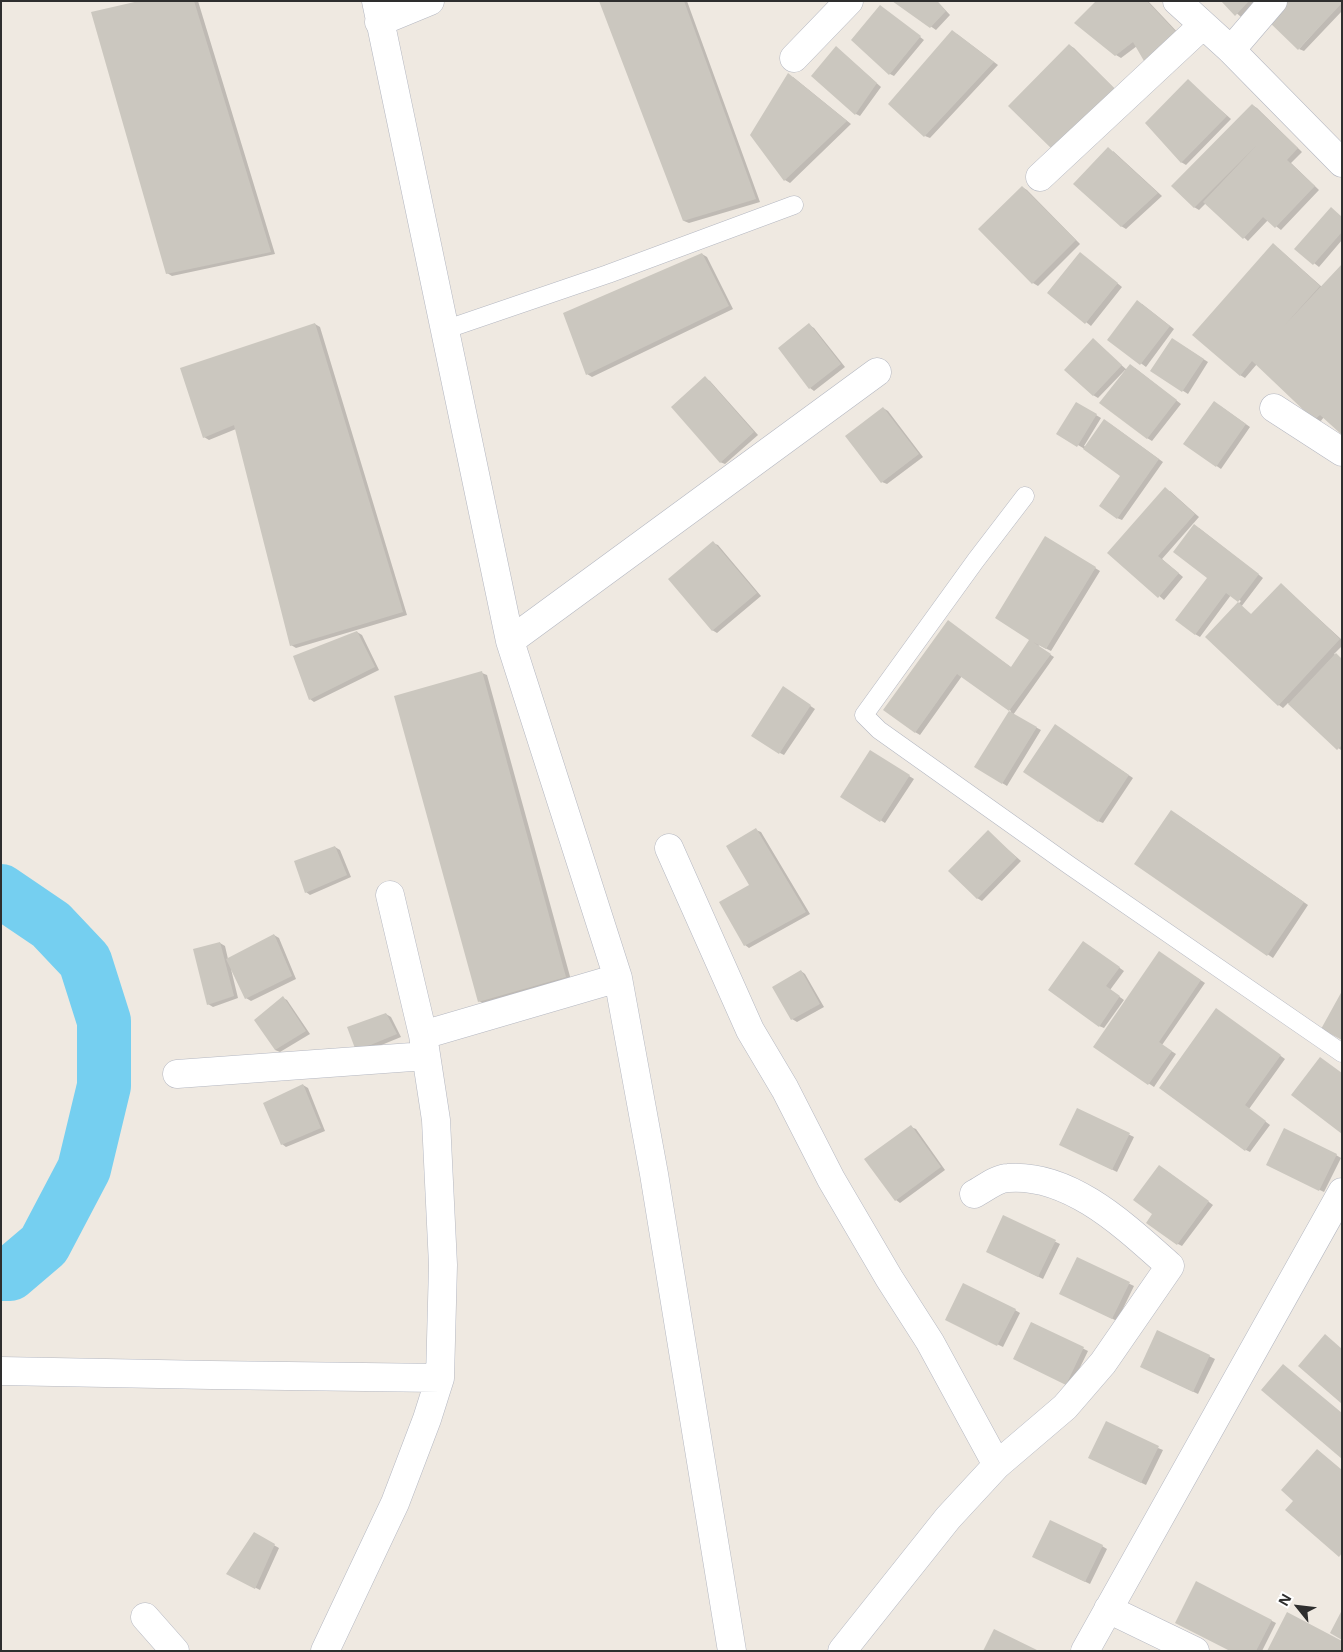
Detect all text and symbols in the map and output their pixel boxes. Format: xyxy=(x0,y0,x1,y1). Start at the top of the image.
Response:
north arrow xyxy=(1273,1582,1323,1632)
text: N xyxy=(1273,1590,1296,1609)

